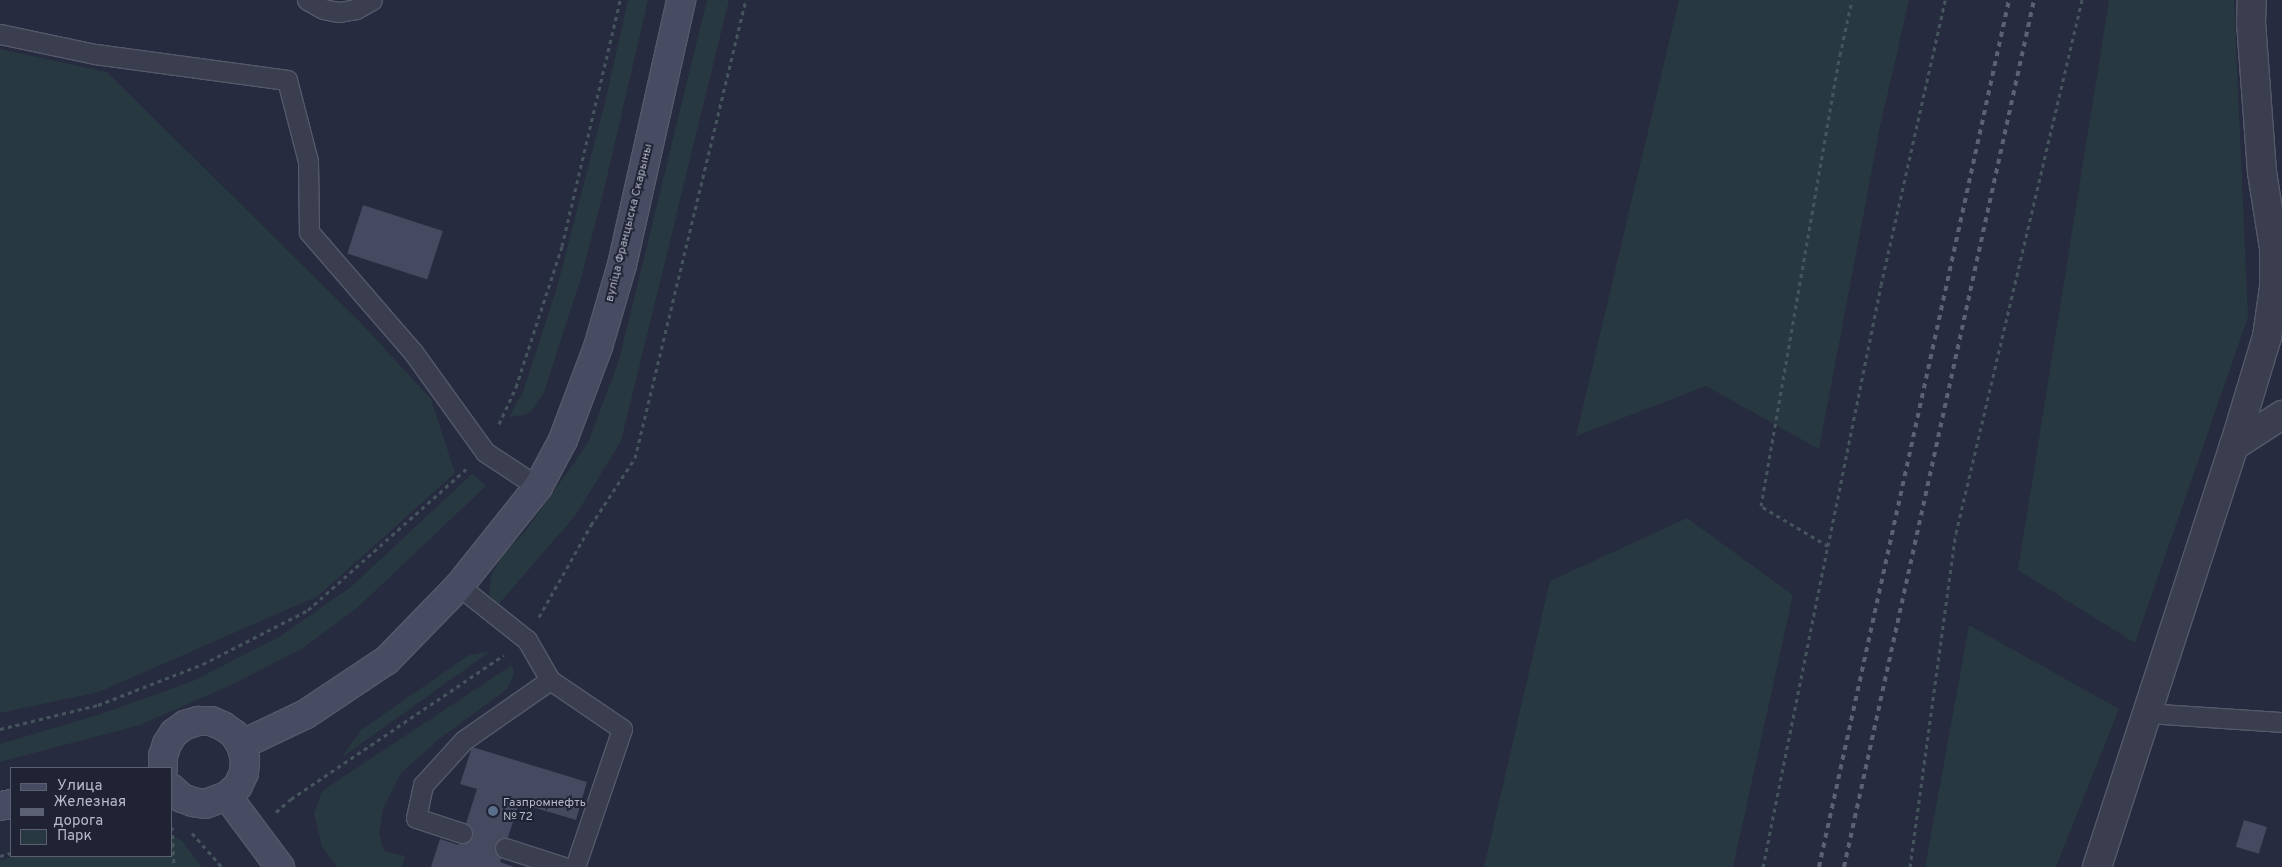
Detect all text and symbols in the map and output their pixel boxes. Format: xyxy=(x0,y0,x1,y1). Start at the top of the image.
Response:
street label: вуліца Францыска Скарыны xyxy=(603,142,657,304)
legend xyxy=(10,767,172,857)
text: Улица xyxy=(57,777,102,796)
text: Железная дорога xyxy=(54,793,126,831)
place label: Газпромнефть № 72 xyxy=(503,797,586,825)
marker: Газпромнефть № 72 xyxy=(487,805,499,817)
text: Парк xyxy=(57,827,92,846)

